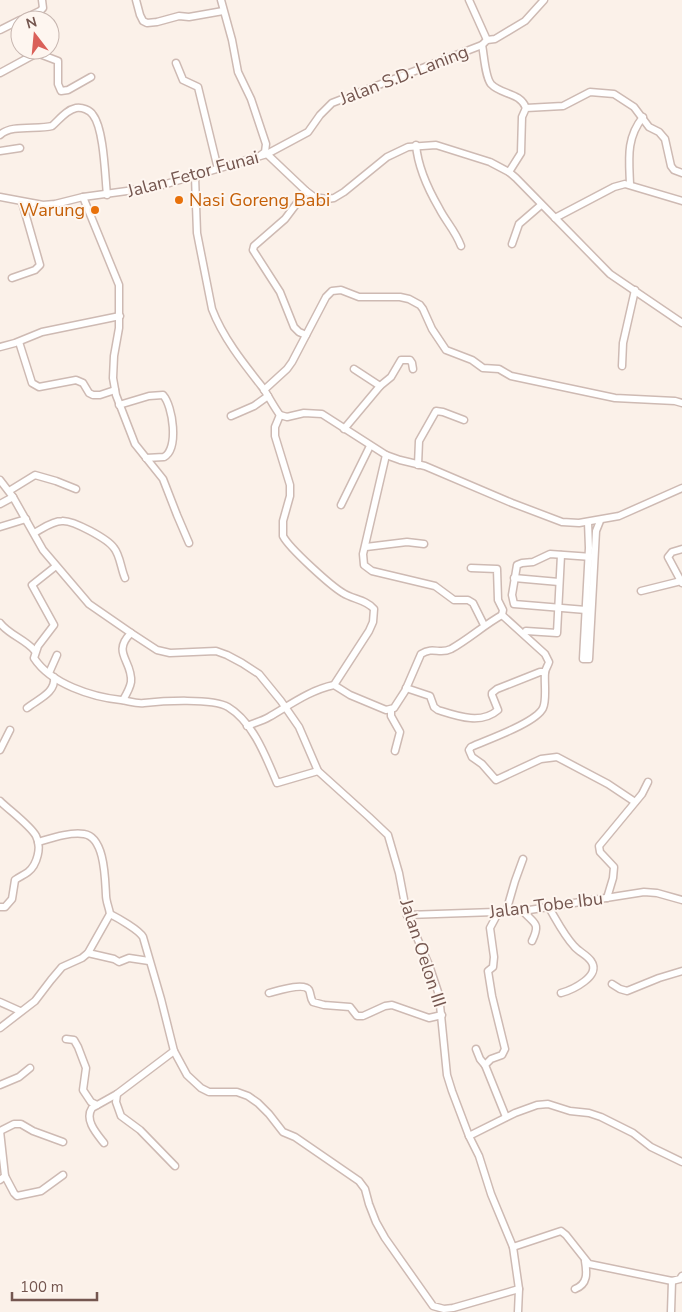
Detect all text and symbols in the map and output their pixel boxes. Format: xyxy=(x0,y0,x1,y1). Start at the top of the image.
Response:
north arrow xyxy=(10,10,60,60)
text: N xyxy=(24,12,39,34)
street label: Jalan S.D. Laning xyxy=(335,39,472,111)
street label: Jalan Fetor Funai xyxy=(124,145,261,203)
place label: Nasi Goreng Babi xyxy=(189,188,330,212)
marker: Nasi Goreng Babi xyxy=(173,194,185,206)
place label: Warung xyxy=(19,198,85,222)
marker: Warung xyxy=(89,204,101,216)
street label: Jalan Tobe Ibu xyxy=(487,886,604,924)
street label: Jalan Oelon III xyxy=(394,895,452,1010)
scale bar xyxy=(12,1270,98,1302)
text: 100 m xyxy=(20,1277,64,1297)

